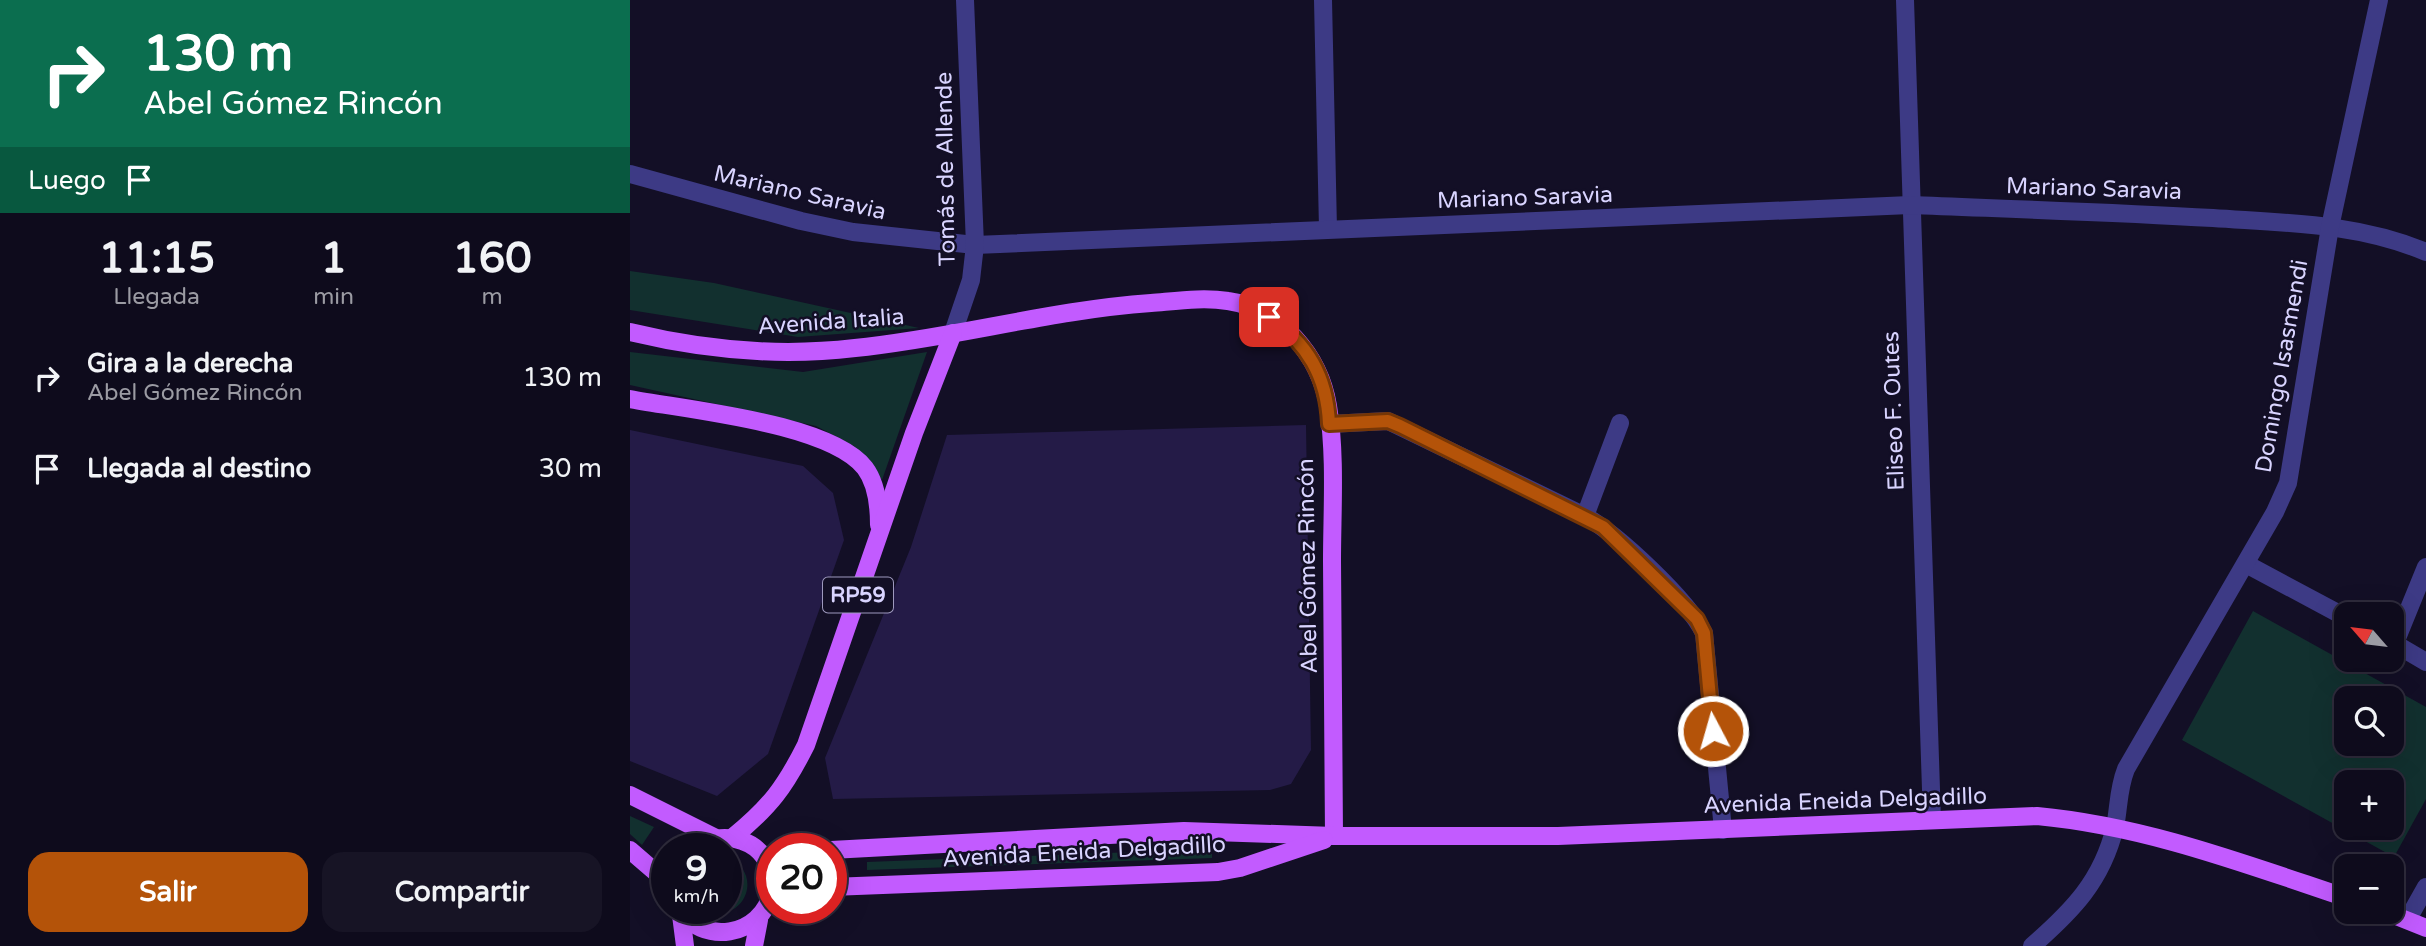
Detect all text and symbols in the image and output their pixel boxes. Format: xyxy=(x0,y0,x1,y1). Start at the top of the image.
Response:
text: 130 m xyxy=(143,25,293,84)
icon: right xyxy=(28,28,119,119)
street label: Tomás de Allende xyxy=(930,72,962,266)
text: Abel Gómez Rincón xyxy=(143,85,443,123)
street label: Mariano Saravia xyxy=(711,160,889,226)
icon: arrive xyxy=(120,161,158,199)
text: Luego xyxy=(28,165,106,196)
street label: Mariano Saravia xyxy=(2006,172,2182,206)
street label: Mariano Saravia xyxy=(1437,181,1613,215)
text: 11:15 xyxy=(98,233,215,284)
text: 1 xyxy=(320,233,347,284)
text: 160 xyxy=(452,233,532,284)
street label: Domingo Isasmendi xyxy=(2249,257,2315,475)
text: Llegada xyxy=(113,283,200,311)
text: min xyxy=(313,283,354,311)
text: m xyxy=(481,283,503,311)
pin xyxy=(1239,287,1299,347)
icon: arrive xyxy=(1250,298,1288,336)
street label: Avenida Italia xyxy=(757,303,905,341)
street label: Eliseo F. Outes xyxy=(1877,331,1911,491)
text: Gira a la derecha xyxy=(87,348,293,379)
icon: right xyxy=(28,359,66,397)
text: 130 m xyxy=(522,362,602,393)
text: Abel Gómez Rincón xyxy=(87,379,303,407)
icon: arrive xyxy=(28,450,66,488)
text: Llegada al destino xyxy=(87,453,311,484)
text: 30 m xyxy=(539,453,602,484)
street label: Abel Gómez Rincón xyxy=(1292,458,1324,674)
road number: RP59 xyxy=(823,578,893,612)
north arrow xyxy=(2334,602,2404,672)
map controls xyxy=(2334,602,2404,924)
button: search xyxy=(2334,686,2404,756)
position arrow xyxy=(1676,694,1750,768)
button: + xyxy=(2334,770,2404,840)
street label: Avenida Eneida Delgadillo xyxy=(1703,782,1987,820)
street label: Avenida Eneida Delgadillo xyxy=(942,831,1227,873)
speed limit sign: 20 xyxy=(756,833,847,924)
text: 9 xyxy=(686,848,707,890)
button: Salir xyxy=(28,852,308,932)
button: Compartir xyxy=(322,852,602,932)
button: − xyxy=(2334,854,2404,924)
text: km/h xyxy=(674,885,719,907)

